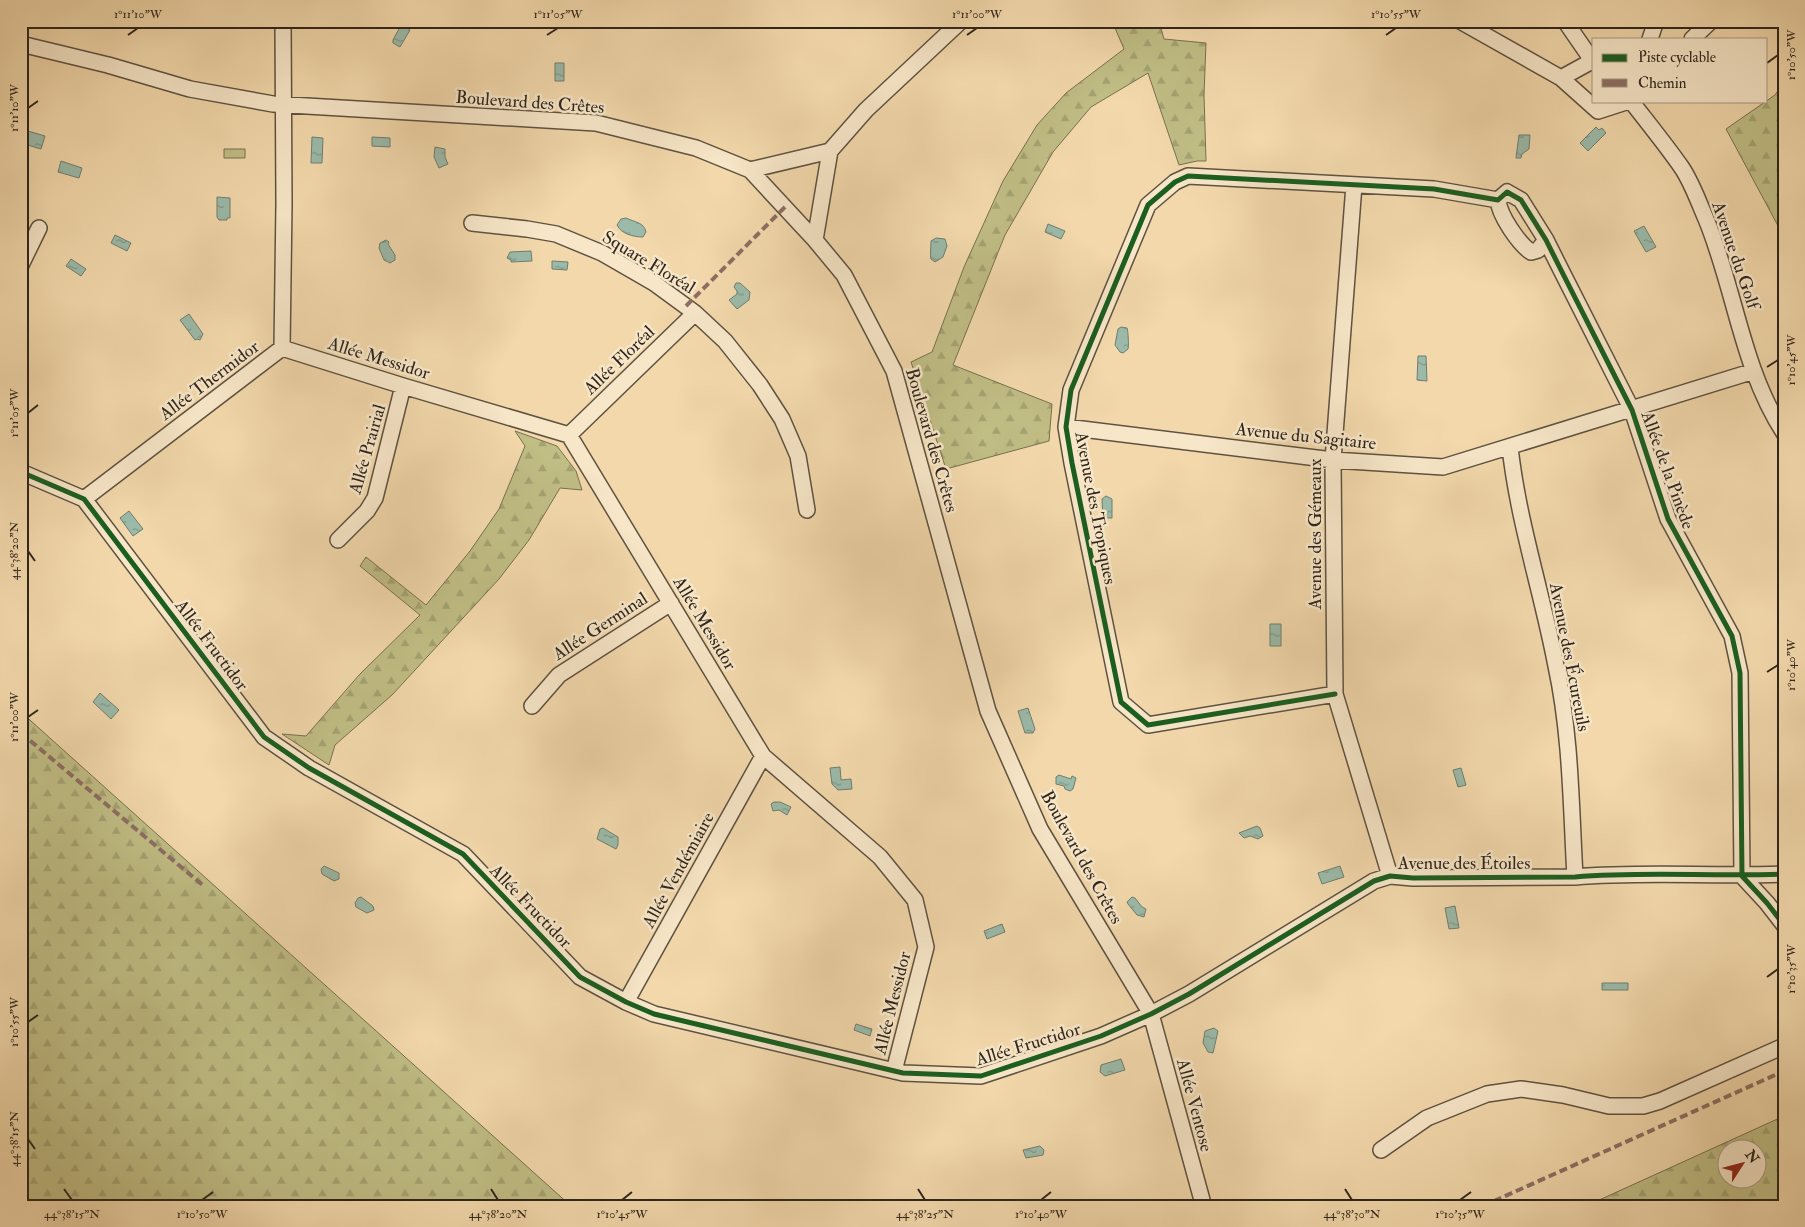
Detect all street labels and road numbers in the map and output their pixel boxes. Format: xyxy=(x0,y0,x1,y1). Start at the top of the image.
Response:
street label: Boulevard des Crêtes xyxy=(455,86,605,119)
street label: Avenue du Golf xyxy=(1706,198,1766,315)
street label: Square Floréal xyxy=(598,226,700,299)
street label: Allée Floréal xyxy=(578,321,660,401)
street label: Allée Messidor xyxy=(324,332,433,385)
street label: Allée Thermidor xyxy=(154,335,264,426)
street label: Boulevard des Crêtes xyxy=(900,365,963,515)
street label: Allée Prairial xyxy=(343,401,391,498)
street label: Allée de la Pinède xyxy=(1635,407,1700,533)
street label: Avenue du Sagitaire xyxy=(1234,418,1378,455)
street label: Avenue des Tropiques xyxy=(1069,429,1122,586)
street label: Avenue des Gémeaux xyxy=(1304,458,1327,611)
street label: Allée Messidor xyxy=(667,571,742,675)
street label: Avenue des Écureuils xyxy=(1544,580,1595,733)
street label: Allée Germinal xyxy=(548,587,652,666)
street label: Allée Fructidor xyxy=(169,594,254,696)
street label: Boulevard des Crêtes xyxy=(1035,786,1128,928)
street label: Allée Vendémiaire xyxy=(637,808,720,933)
street label: Avenue des Étoiles xyxy=(1397,852,1530,875)
street label: Allée Fructidor xyxy=(484,859,577,954)
street label: Allée Messidor xyxy=(868,949,916,1058)
street label: Allée Fructidor xyxy=(972,1018,1084,1072)
street label: Allée Ventose xyxy=(1171,1055,1218,1155)

